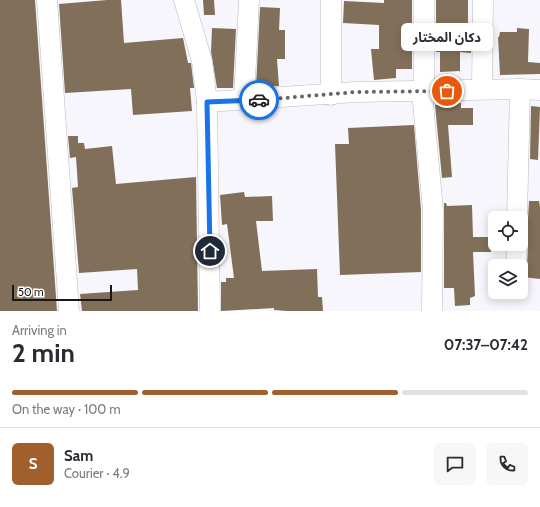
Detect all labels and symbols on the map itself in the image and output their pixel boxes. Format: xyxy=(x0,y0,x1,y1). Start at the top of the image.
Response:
callout: دكان المختار xyxy=(401,23,493,51)
pin xyxy=(430,74,464,108)
courier xyxy=(239,80,279,120)
pin xyxy=(193,234,227,268)
scale bar xyxy=(12,283,112,302)

